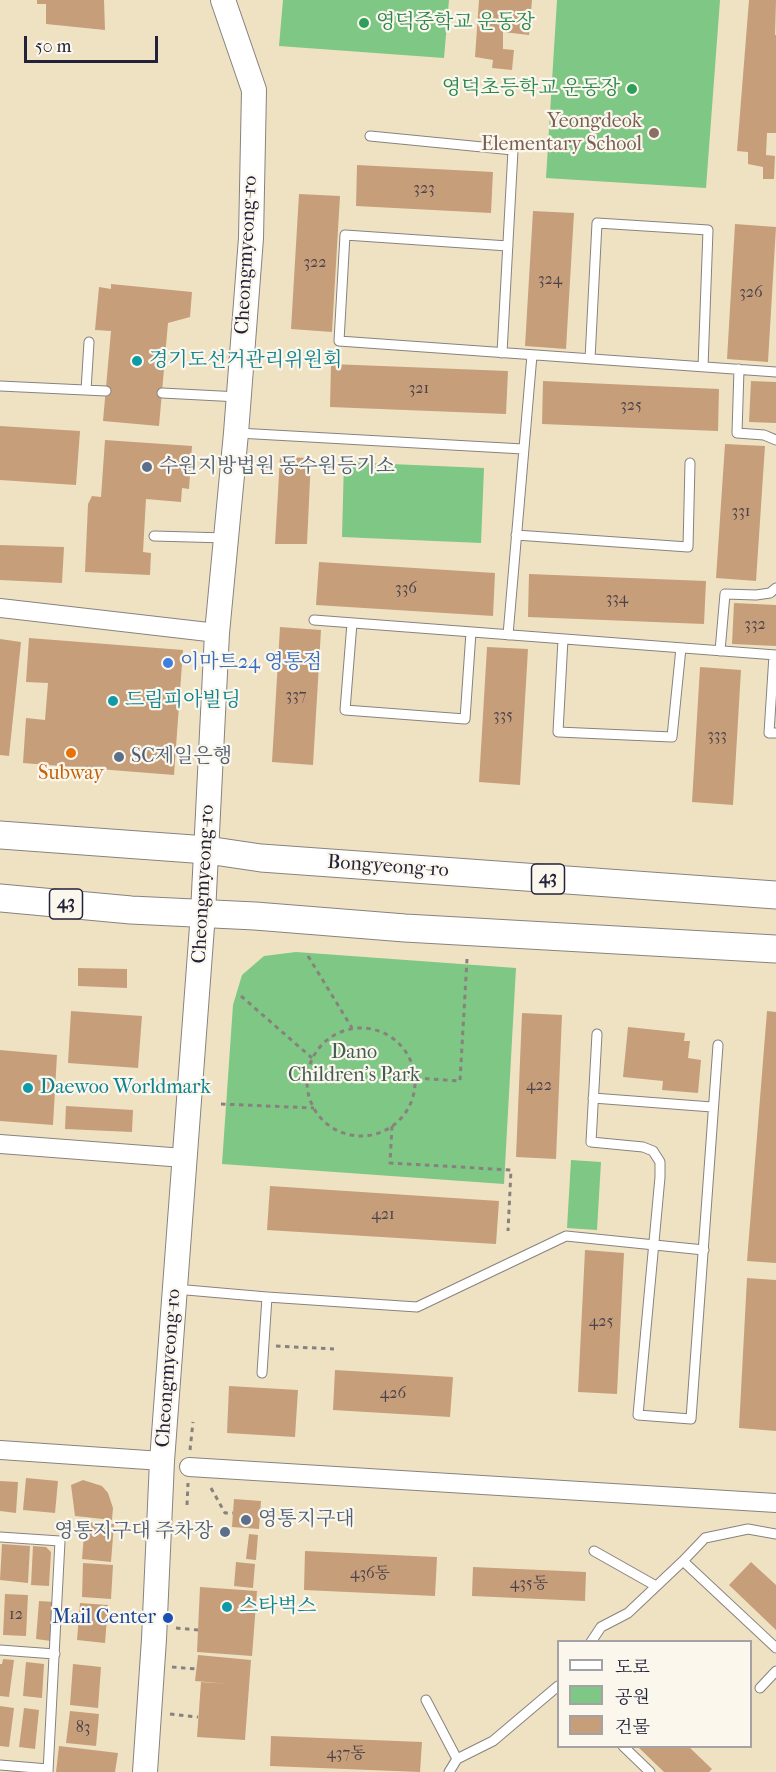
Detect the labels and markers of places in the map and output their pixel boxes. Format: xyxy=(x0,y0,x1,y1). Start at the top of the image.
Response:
place label: 영덕중학교 운동장 xyxy=(376,11,535,35)
marker: 영덕중학교 운동장 xyxy=(357,16,371,30)
place label: 영덕초등학교 운동장 xyxy=(442,77,620,101)
marker: 영덕초등학교 운동장 xyxy=(625,82,639,96)
place label: Yeongdeok Elementary School xyxy=(481,110,642,157)
marker: Yeongdeok Elementary School xyxy=(647,126,661,140)
place label: 경기도선거관리위원회 xyxy=(149,349,342,373)
marker: 경기도선거관리위원회 xyxy=(130,354,144,368)
place label: 수원지방법원 동수원등기소 xyxy=(159,455,395,479)
marker: 수원지방법원 동수원등기소 xyxy=(140,460,154,474)
place label: 이마트24 영통점 xyxy=(180,651,322,675)
marker: 이마트24 영통점 xyxy=(161,656,175,670)
place label: 드림피아빌딩 xyxy=(125,689,241,713)
marker: 드림피아빌딩 xyxy=(106,694,120,708)
place label: SC제일은행 xyxy=(131,745,232,769)
marker: Subway xyxy=(64,746,78,760)
marker: SC제일은행 xyxy=(112,750,126,764)
place label: Subway xyxy=(38,762,104,786)
place label: Daewoo Worldmark xyxy=(40,1076,211,1100)
marker: Daewoo Worldmark xyxy=(21,1081,35,1095)
place label: 영통지구대 xyxy=(258,1508,355,1532)
marker: 영통지구대 xyxy=(239,1513,253,1527)
place label: 영통지구대 주차장 xyxy=(54,1520,213,1544)
marker: 영통지구대 주차장 xyxy=(218,1525,232,1539)
place label: 스타벅스 xyxy=(239,1595,316,1619)
marker: 스타벅스 xyxy=(220,1600,234,1614)
place label: Mail Center xyxy=(52,1606,156,1630)
marker: Mail Center xyxy=(161,1611,175,1625)

